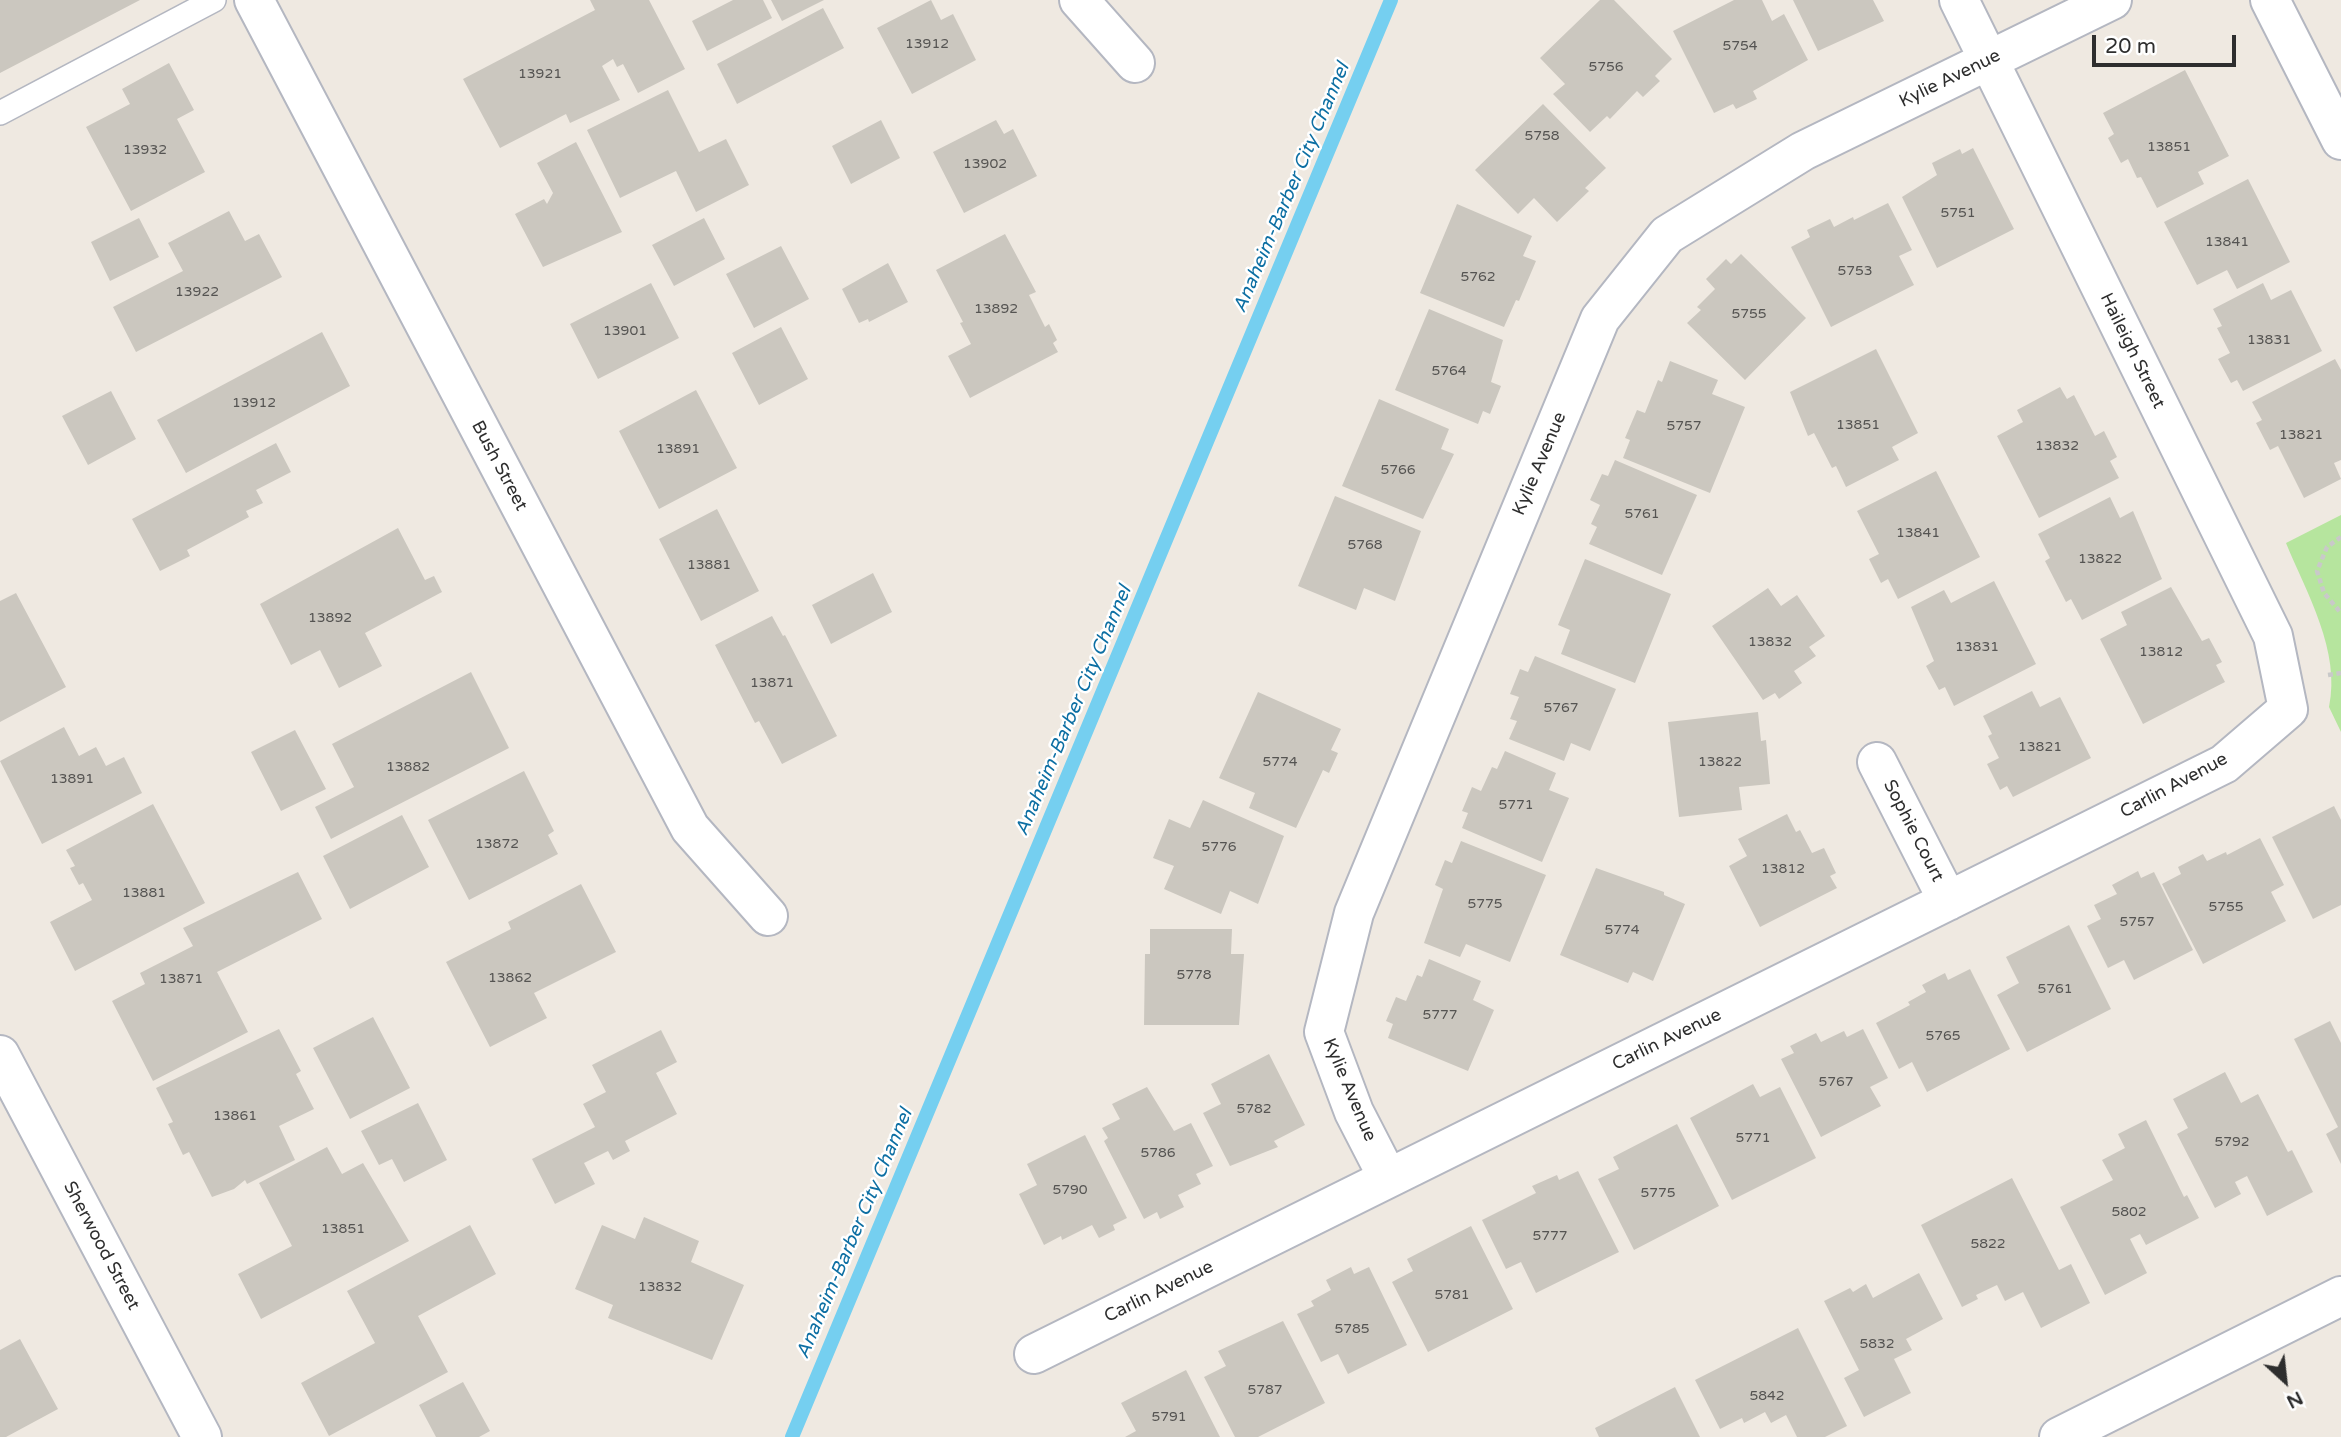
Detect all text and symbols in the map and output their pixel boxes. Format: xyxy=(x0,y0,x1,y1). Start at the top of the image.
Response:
scale bar xyxy=(2096,21,2240,65)
text: 20 m xyxy=(2105,34,2156,59)
house number: 13912 xyxy=(905,36,949,52)
house number: 5754 xyxy=(1722,38,1758,54)
street label: Kylie Avenue xyxy=(1896,45,2004,113)
house number: 5756 xyxy=(1588,59,1624,75)
water label: Anaheim-Barber City Channel xyxy=(1229,60,1355,316)
house number: 13921 xyxy=(518,66,562,82)
house number: 5758 xyxy=(1524,128,1560,144)
house number: 13851 xyxy=(2147,139,2191,155)
house number: 13932 xyxy=(123,142,167,158)
house number: 13902 xyxy=(963,156,1007,172)
house number: 5751 xyxy=(1940,205,1976,221)
house number: 13841 xyxy=(2205,234,2249,250)
house number: 5753 xyxy=(1837,263,1873,279)
house number: 5762 xyxy=(1460,269,1496,285)
house number: 13922 xyxy=(175,284,219,300)
street label: Haileigh Street xyxy=(2095,290,2169,412)
house number: 13892 xyxy=(974,301,1018,317)
house number: 5755 xyxy=(1731,306,1767,322)
house number: 13901 xyxy=(603,323,647,339)
house number: 13831 xyxy=(2247,332,2291,348)
house number: 5764 xyxy=(1431,363,1467,379)
house number: 13912 xyxy=(232,395,276,411)
street label: Kylie Avenue xyxy=(1509,409,1571,519)
street label: Bush Street xyxy=(466,417,532,515)
house number: 13851 xyxy=(1836,417,1880,433)
house number: 5757 xyxy=(1666,418,1702,434)
house number: 13821 xyxy=(2279,427,2323,443)
house number: 13832 xyxy=(2035,438,2079,454)
house number: 13891 xyxy=(656,441,700,457)
house number: 5766 xyxy=(1380,462,1416,478)
house number: 5761 xyxy=(1624,506,1660,522)
house number: 13841 xyxy=(1896,525,1940,541)
house number: 5768 xyxy=(1347,537,1383,553)
house number: 13822 xyxy=(2078,551,2122,567)
house number: 13881 xyxy=(687,557,731,573)
water label: Anaheim-Barber City Channel xyxy=(1011,583,1137,839)
house number: 13892 xyxy=(308,610,352,626)
house number: 13832 xyxy=(1748,634,1792,650)
house number: 13831 xyxy=(1955,639,1999,655)
house number: 13812 xyxy=(2139,644,2183,660)
house number: 13871 xyxy=(750,675,794,691)
house number: 5767 xyxy=(1543,700,1579,716)
house number: 13821 xyxy=(2018,739,2062,755)
street label: Carlin Avenue xyxy=(2117,749,2231,823)
house number: 5774 xyxy=(1262,754,1298,770)
house number: 13822 xyxy=(1698,754,1742,770)
house number: 13882 xyxy=(386,759,430,775)
house number: 13891 xyxy=(50,771,94,787)
street label: Sophie Court xyxy=(1878,776,1948,886)
house number: 5771 xyxy=(1498,797,1534,813)
house number: 13872 xyxy=(475,836,519,852)
house number: 5776 xyxy=(1201,839,1237,855)
house number: 13812 xyxy=(1761,861,1805,877)
house number: 13881 xyxy=(122,885,166,901)
house number: 5775 xyxy=(1467,896,1503,912)
house number: 5755 xyxy=(2208,899,2244,915)
house number: 5757 xyxy=(2119,914,2155,930)
house number: 5774 xyxy=(1604,922,1640,938)
house number: 5778 xyxy=(1176,967,1212,983)
house number: 13862 xyxy=(488,970,532,986)
house number: 13871 xyxy=(159,971,203,987)
house number: 5761 xyxy=(2037,981,2073,997)
street label: Carlin Avenue xyxy=(1609,1004,1725,1076)
house number: 5777 xyxy=(1422,1007,1458,1023)
house number: 5765 xyxy=(1925,1028,1961,1044)
street label: Kylie Avenue xyxy=(1318,1035,1380,1145)
house number: 5767 xyxy=(1818,1074,1854,1090)
house number: 5782 xyxy=(1236,1101,1272,1117)
water label: Anaheim-Barber City Channel xyxy=(792,1106,918,1362)
house number: 13861 xyxy=(213,1108,257,1124)
house number: 5771 xyxy=(1735,1130,1771,1146)
house number: 5792 xyxy=(2214,1134,2250,1150)
house number: 5786 xyxy=(1140,1145,1176,1161)
street label: Sherwood Street xyxy=(58,1178,144,1314)
house number: 5790 xyxy=(1052,1182,1088,1198)
house number: 5775 xyxy=(1640,1185,1676,1201)
house number: 5802 xyxy=(2111,1204,2147,1220)
house number: 13851 xyxy=(321,1221,365,1237)
house number: 5777 xyxy=(1532,1228,1568,1244)
house number: 5822 xyxy=(1970,1236,2006,1252)
street label: Carlin Avenue xyxy=(1101,1256,1217,1328)
house number: 13832 xyxy=(638,1279,682,1295)
house number: 5781 xyxy=(1434,1287,1470,1303)
house number: 5785 xyxy=(1334,1321,1370,1337)
house number: 5832 xyxy=(1859,1336,1895,1352)
north arrow xyxy=(2250,1346,2320,1416)
house number: 5787 xyxy=(1247,1382,1283,1398)
text: N xyxy=(2283,1386,2306,1413)
house number: 5842 xyxy=(1749,1388,1785,1404)
house number: 5791 xyxy=(1151,1409,1187,1425)

